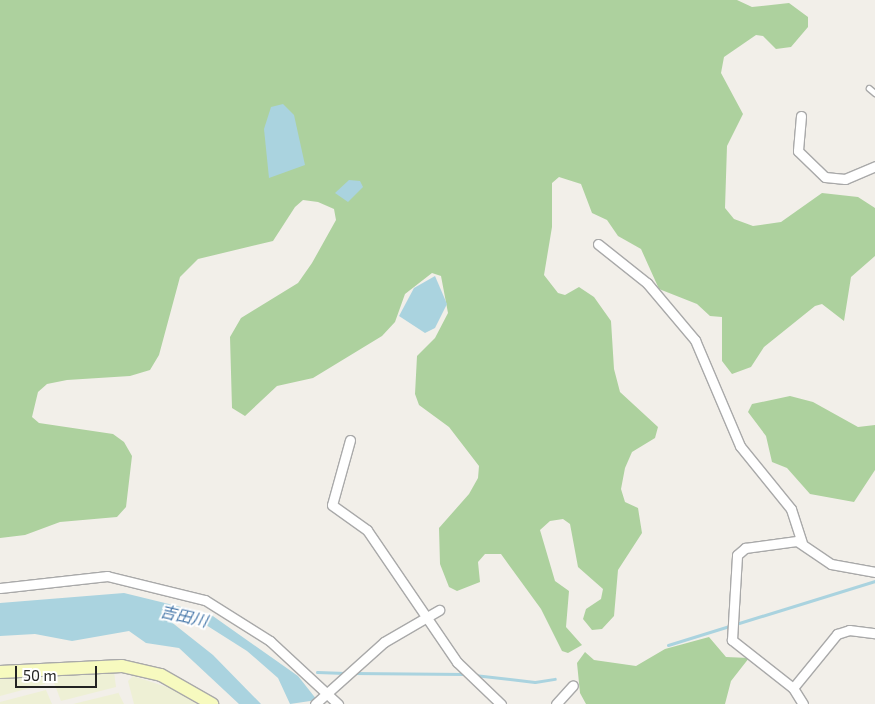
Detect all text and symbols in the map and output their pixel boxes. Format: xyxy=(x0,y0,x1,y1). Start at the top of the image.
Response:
water label: 吉田川 xyxy=(158,601,210,631)
scale bar xyxy=(18,656,100,688)
text: 50 m xyxy=(23,666,57,684)

